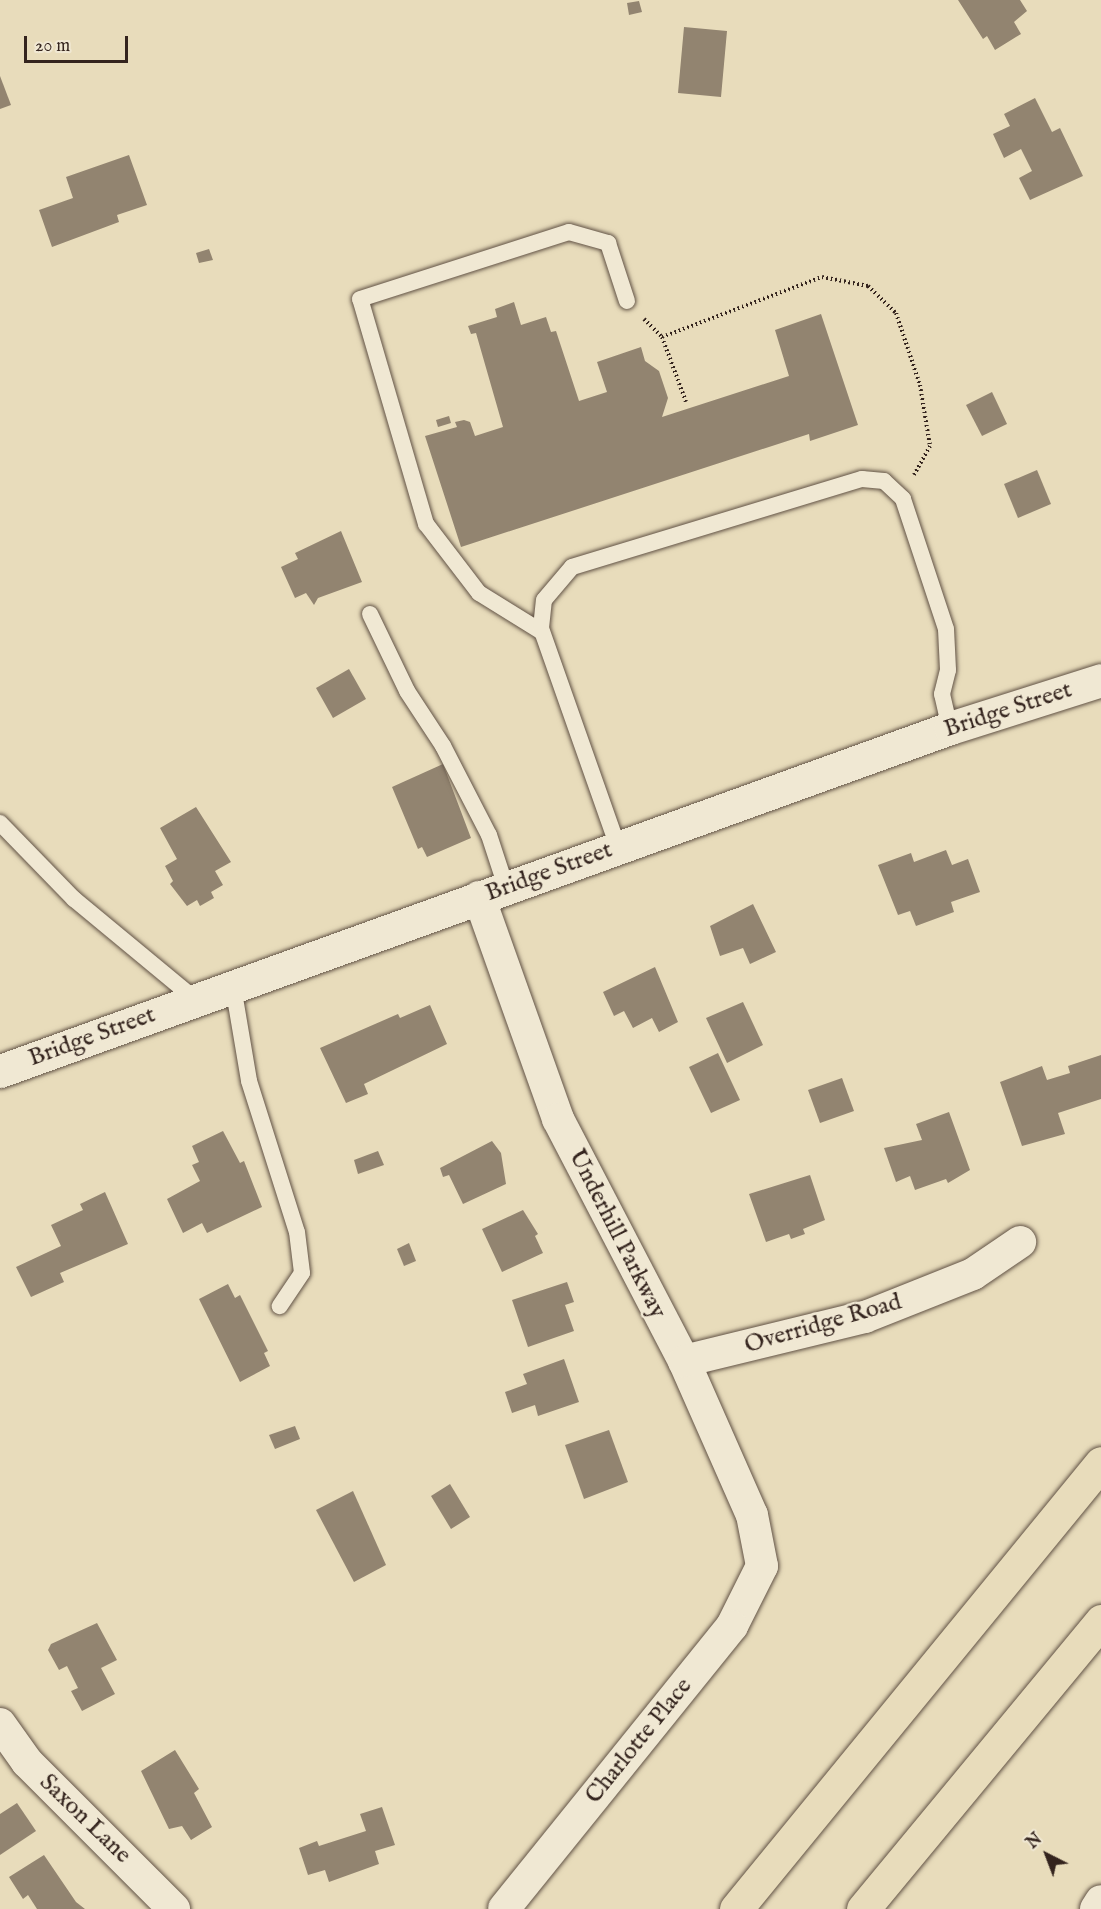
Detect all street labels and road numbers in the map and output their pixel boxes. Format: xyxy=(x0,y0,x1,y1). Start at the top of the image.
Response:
street label: Bridge Street xyxy=(940,676,1076,744)
street label: Bridge Street xyxy=(482,836,616,908)
street label: Bridge Street xyxy=(25,1001,159,1073)
street label: Underhill Parkway xyxy=(562,1145,672,1323)
street label: Overridge Road xyxy=(741,1288,905,1360)
street label: Charlotte Place xyxy=(580,1672,698,1810)
street label: Saxon Lane xyxy=(33,1768,137,1870)

